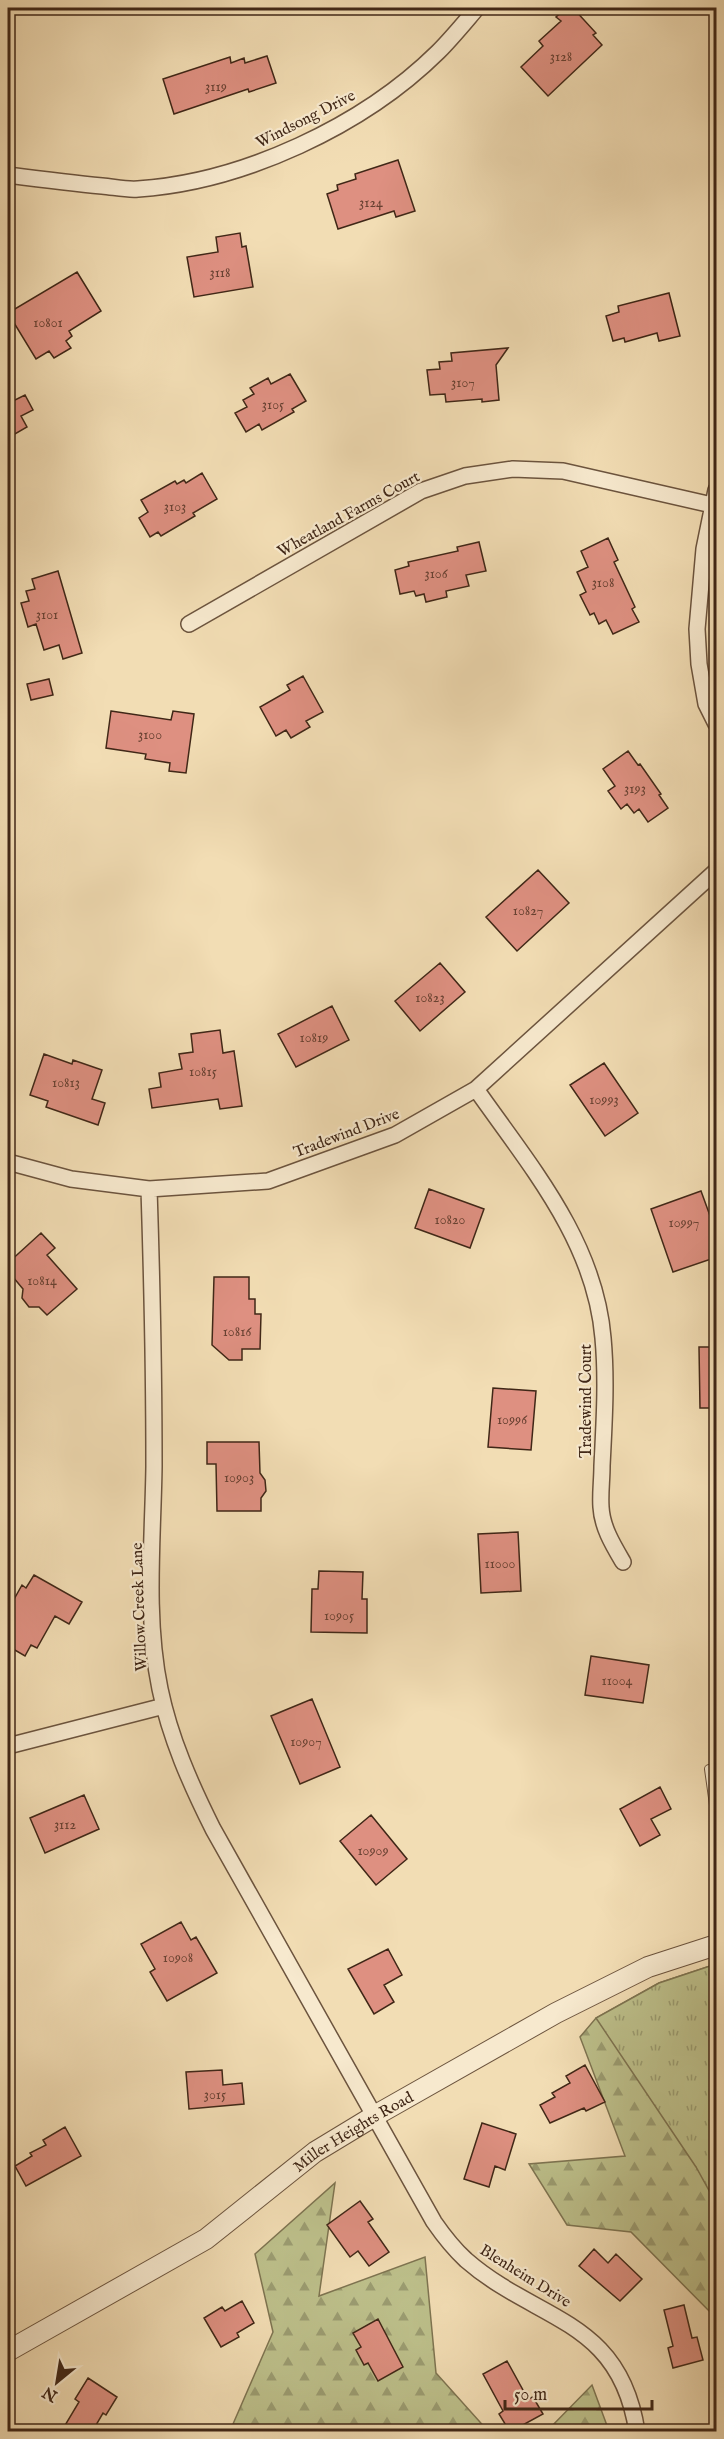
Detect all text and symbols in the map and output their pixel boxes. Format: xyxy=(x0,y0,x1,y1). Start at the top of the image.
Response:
house number: 3128 xyxy=(550,48,572,66)
house number: 3119 xyxy=(205,78,227,96)
street label: Windsong Drive xyxy=(253,86,359,153)
house number: 3124 xyxy=(359,194,383,212)
house number: 3118 xyxy=(209,264,231,282)
house number: 10801 xyxy=(33,314,63,332)
house number: 3107 xyxy=(451,374,475,392)
house number: 3105 xyxy=(262,396,284,414)
street label: Wheatland Farms Court xyxy=(274,467,424,562)
house number: 3103 xyxy=(164,498,186,516)
house number: 3106 xyxy=(424,565,449,583)
house number: 3108 xyxy=(592,574,614,592)
house number: 3101 xyxy=(36,606,58,624)
house number: 3100 xyxy=(138,726,162,744)
house number: 3193 xyxy=(624,780,646,798)
house number: 10827 xyxy=(513,902,543,920)
house number: 10823 xyxy=(415,989,445,1007)
house number: 10819 xyxy=(300,1029,328,1047)
house number: 10815 xyxy=(189,1063,217,1081)
house number: 10813 xyxy=(52,1074,80,1092)
house number: 10993 xyxy=(589,1091,619,1109)
street label: Tradewind Drive xyxy=(291,1105,402,1163)
house number: 10820 xyxy=(435,1211,466,1229)
house number: 10997 xyxy=(669,1214,699,1232)
house number: 10814 xyxy=(27,1272,57,1290)
house number: 10816 xyxy=(223,1323,252,1341)
street label: Tradewind Court xyxy=(577,1343,597,1458)
house number: 10996 xyxy=(497,1411,528,1429)
house number: 10903 xyxy=(224,1469,254,1487)
street label: Willow Creek Lane xyxy=(128,1542,152,1672)
house number: 11000 xyxy=(485,1555,516,1573)
house number: 10905 xyxy=(324,1607,354,1625)
house number: 11004 xyxy=(602,1672,633,1690)
house number: 10907 xyxy=(290,1733,322,1751)
house number: 3112 xyxy=(54,1816,77,1834)
house number: 10909 xyxy=(357,1842,389,1860)
house number: 10908 xyxy=(163,1949,193,1967)
house number: 3015 xyxy=(204,2086,226,2104)
street label: Miller Heights Road xyxy=(290,2088,418,2178)
street label: Blenheim Drive xyxy=(476,2241,574,2313)
north arrow xyxy=(27,2352,87,2412)
scale bar xyxy=(505,2373,652,2411)
text: N xyxy=(39,2381,62,2406)
text: 50 m xyxy=(514,2384,547,2407)

